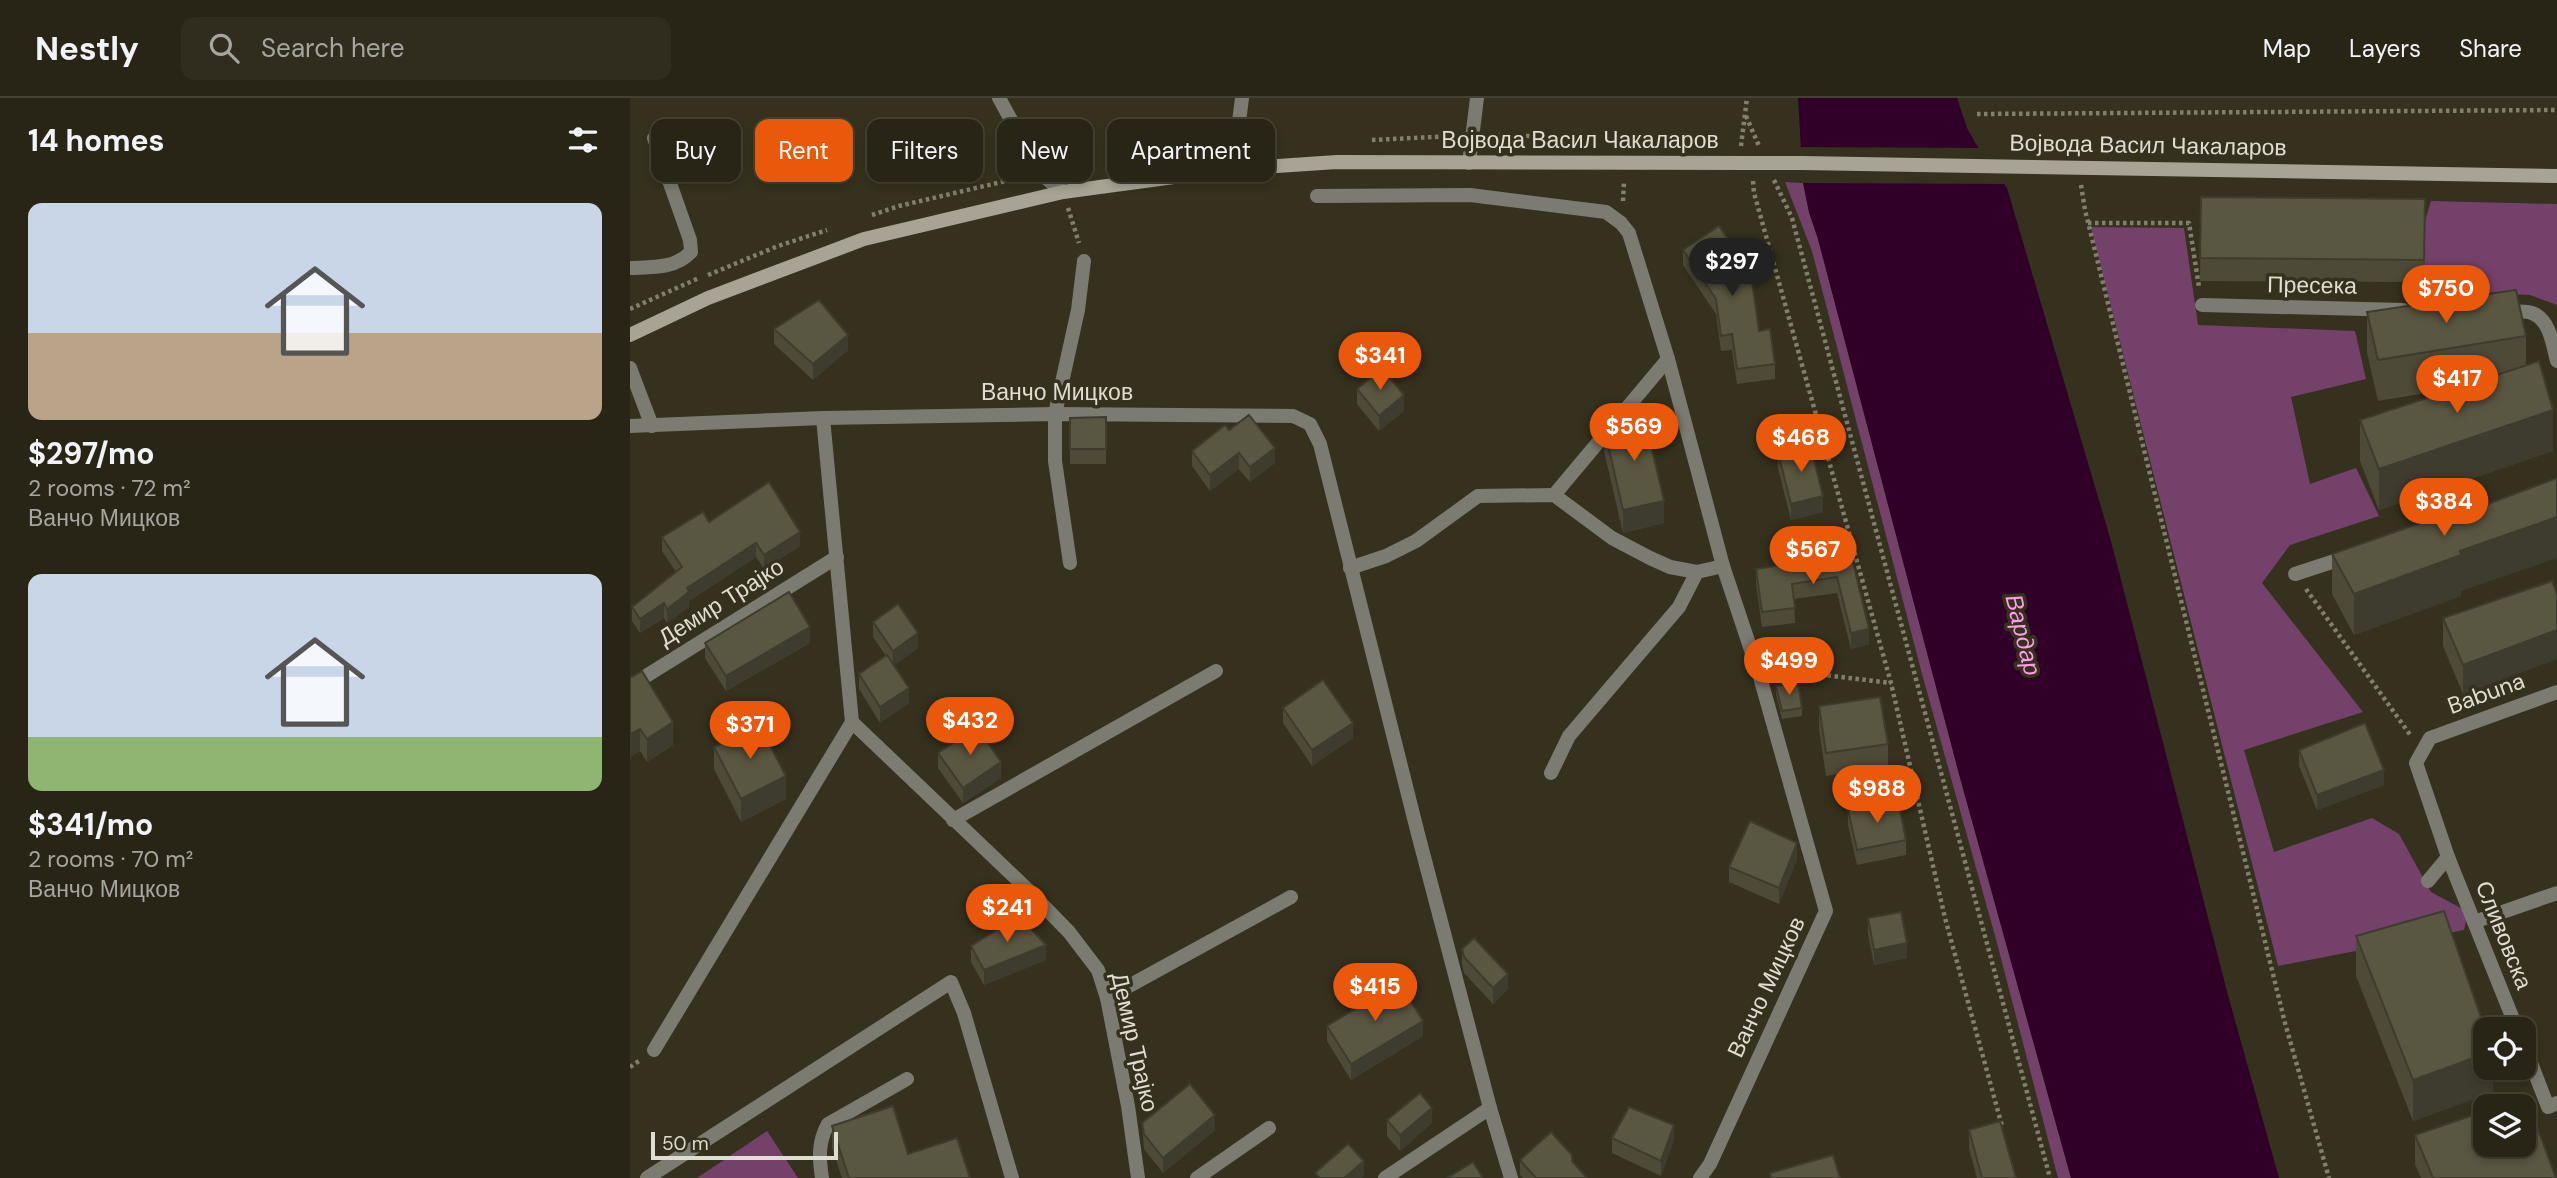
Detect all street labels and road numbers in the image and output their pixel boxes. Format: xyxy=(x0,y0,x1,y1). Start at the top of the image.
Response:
street label: Војвода Васил Чакаларов xyxy=(1441,125,1719,155)
street label: Војвода Васил Чакаларов xyxy=(2009,128,2287,162)
street label: Пресека xyxy=(2267,269,2357,301)
street label: Ванчо Мицков xyxy=(981,377,1133,407)
street label: Демир Трајко xyxy=(653,552,789,652)
street label: Babuna xyxy=(2443,665,2529,721)
street label: Сливовска xyxy=(2469,876,2539,994)
street label: Ванчо Мицков xyxy=(1720,912,1812,1062)
street label: Демир Трајко xyxy=(1104,969,1166,1115)

